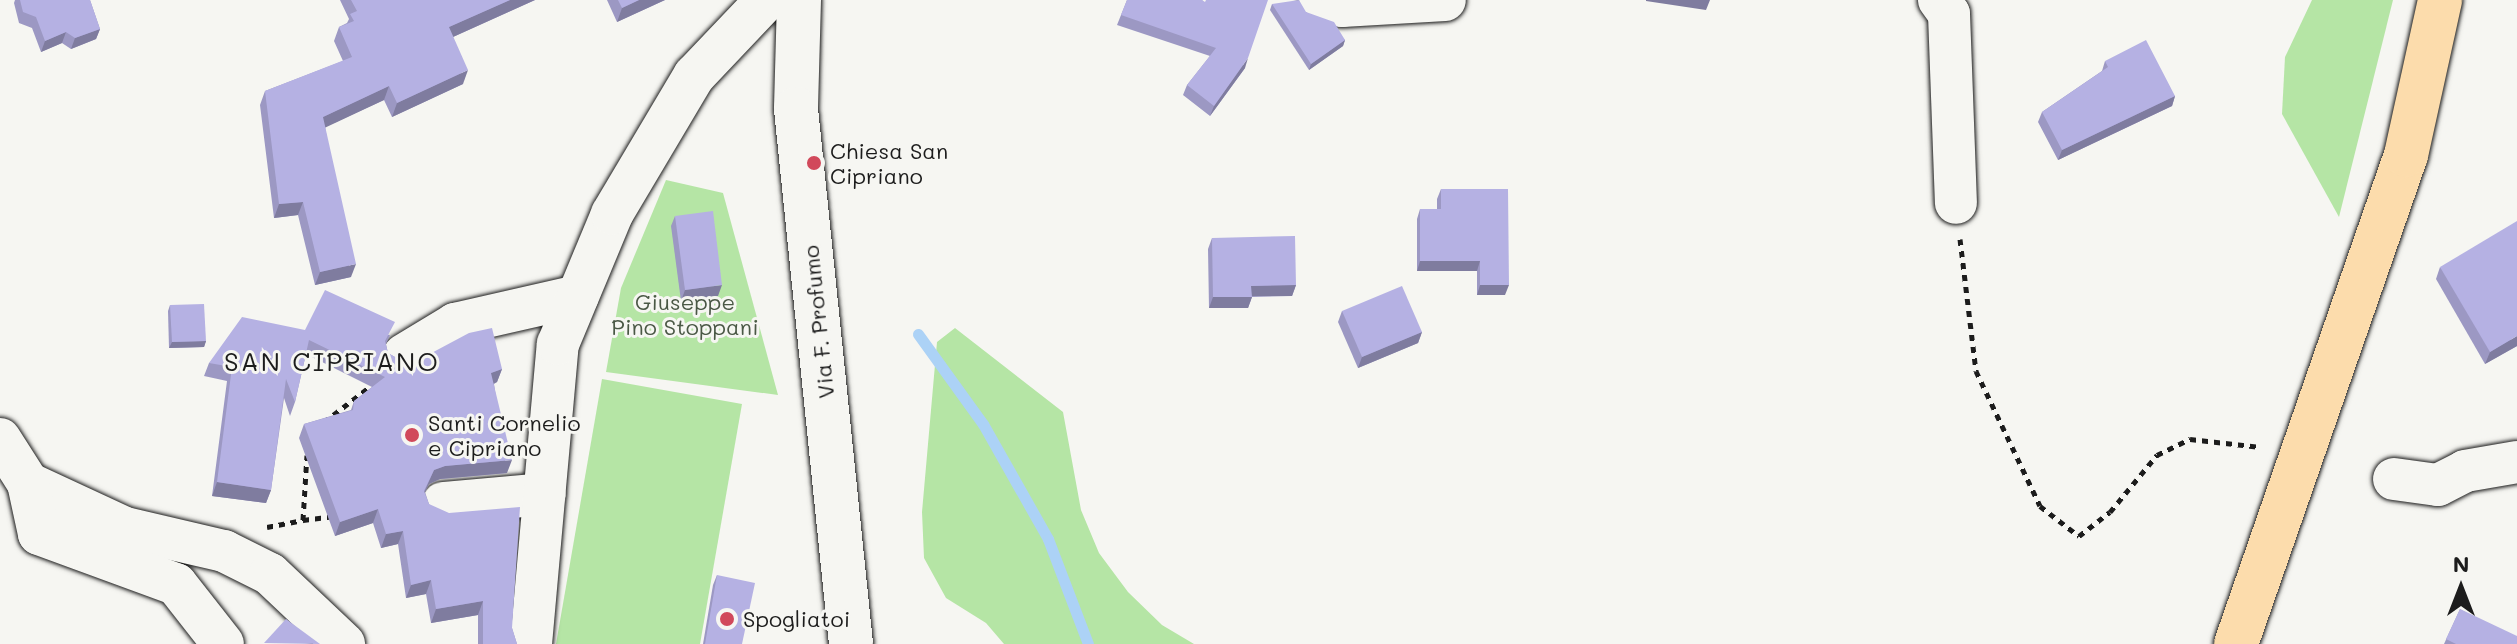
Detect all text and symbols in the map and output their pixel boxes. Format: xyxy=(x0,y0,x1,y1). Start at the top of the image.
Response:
place label: Chiesa San Cipriano xyxy=(830,137,948,188)
marker: Chiesa San Cipriano xyxy=(805,154,823,172)
street label: Via F. Profumo xyxy=(797,244,839,400)
park label: Giuseppe Pino Stoppani xyxy=(611,288,759,340)
district label: SAN CIPRIANO xyxy=(224,346,440,378)
place label: Santi Cornelio e Cipriano xyxy=(428,409,581,460)
marker: Santi Cornelio e Cipriano xyxy=(403,426,421,444)
north arrow xyxy=(2421,548,2501,628)
text: N xyxy=(2453,549,2469,578)
place label: Spogliatoi xyxy=(743,606,850,632)
marker: Spogliatoi xyxy=(718,610,736,628)

